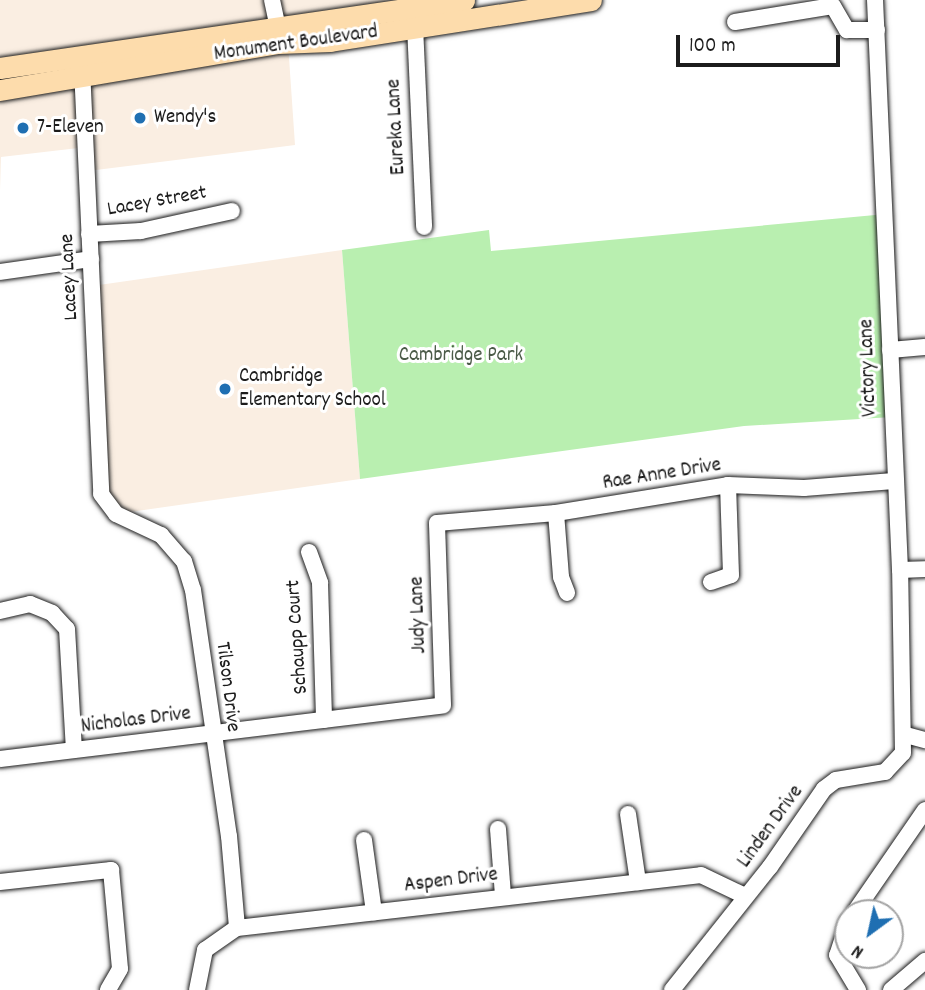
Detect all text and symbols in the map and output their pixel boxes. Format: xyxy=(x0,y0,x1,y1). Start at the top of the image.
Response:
street label: Monument Boulevard xyxy=(212,20,380,68)
scale bar xyxy=(680,21,844,65)
text: 100 m xyxy=(689,32,736,62)
street label: Eureka Lane xyxy=(382,78,412,176)
place label: Wendy's xyxy=(154,105,216,131)
marker: Wendy's xyxy=(132,110,148,126)
place label: 7-Eleven xyxy=(37,115,104,141)
marker: 7-Eleven xyxy=(15,120,31,136)
street label: Lacey Street xyxy=(105,181,209,223)
street label: Lacey Lane xyxy=(55,233,85,321)
street label: Victory Lane xyxy=(855,319,883,417)
park label: Cambridge Park xyxy=(399,343,523,369)
place label: Cambridge Elementary School xyxy=(239,364,386,414)
marker: Cambridge Elementary School xyxy=(217,381,233,397)
street label: Rae Anne Drive xyxy=(601,453,723,497)
street label: Judy Lane xyxy=(405,576,433,654)
street label: Schaupp Court xyxy=(281,579,315,695)
street label: Tilson Drive xyxy=(209,641,245,733)
street label: Nicholas Drive xyxy=(80,702,192,740)
street label: Linden Drive xyxy=(733,781,809,873)
street label: Aspen Drive xyxy=(403,863,499,899)
north arrow xyxy=(834,899,904,969)
text: N xyxy=(847,936,870,964)

